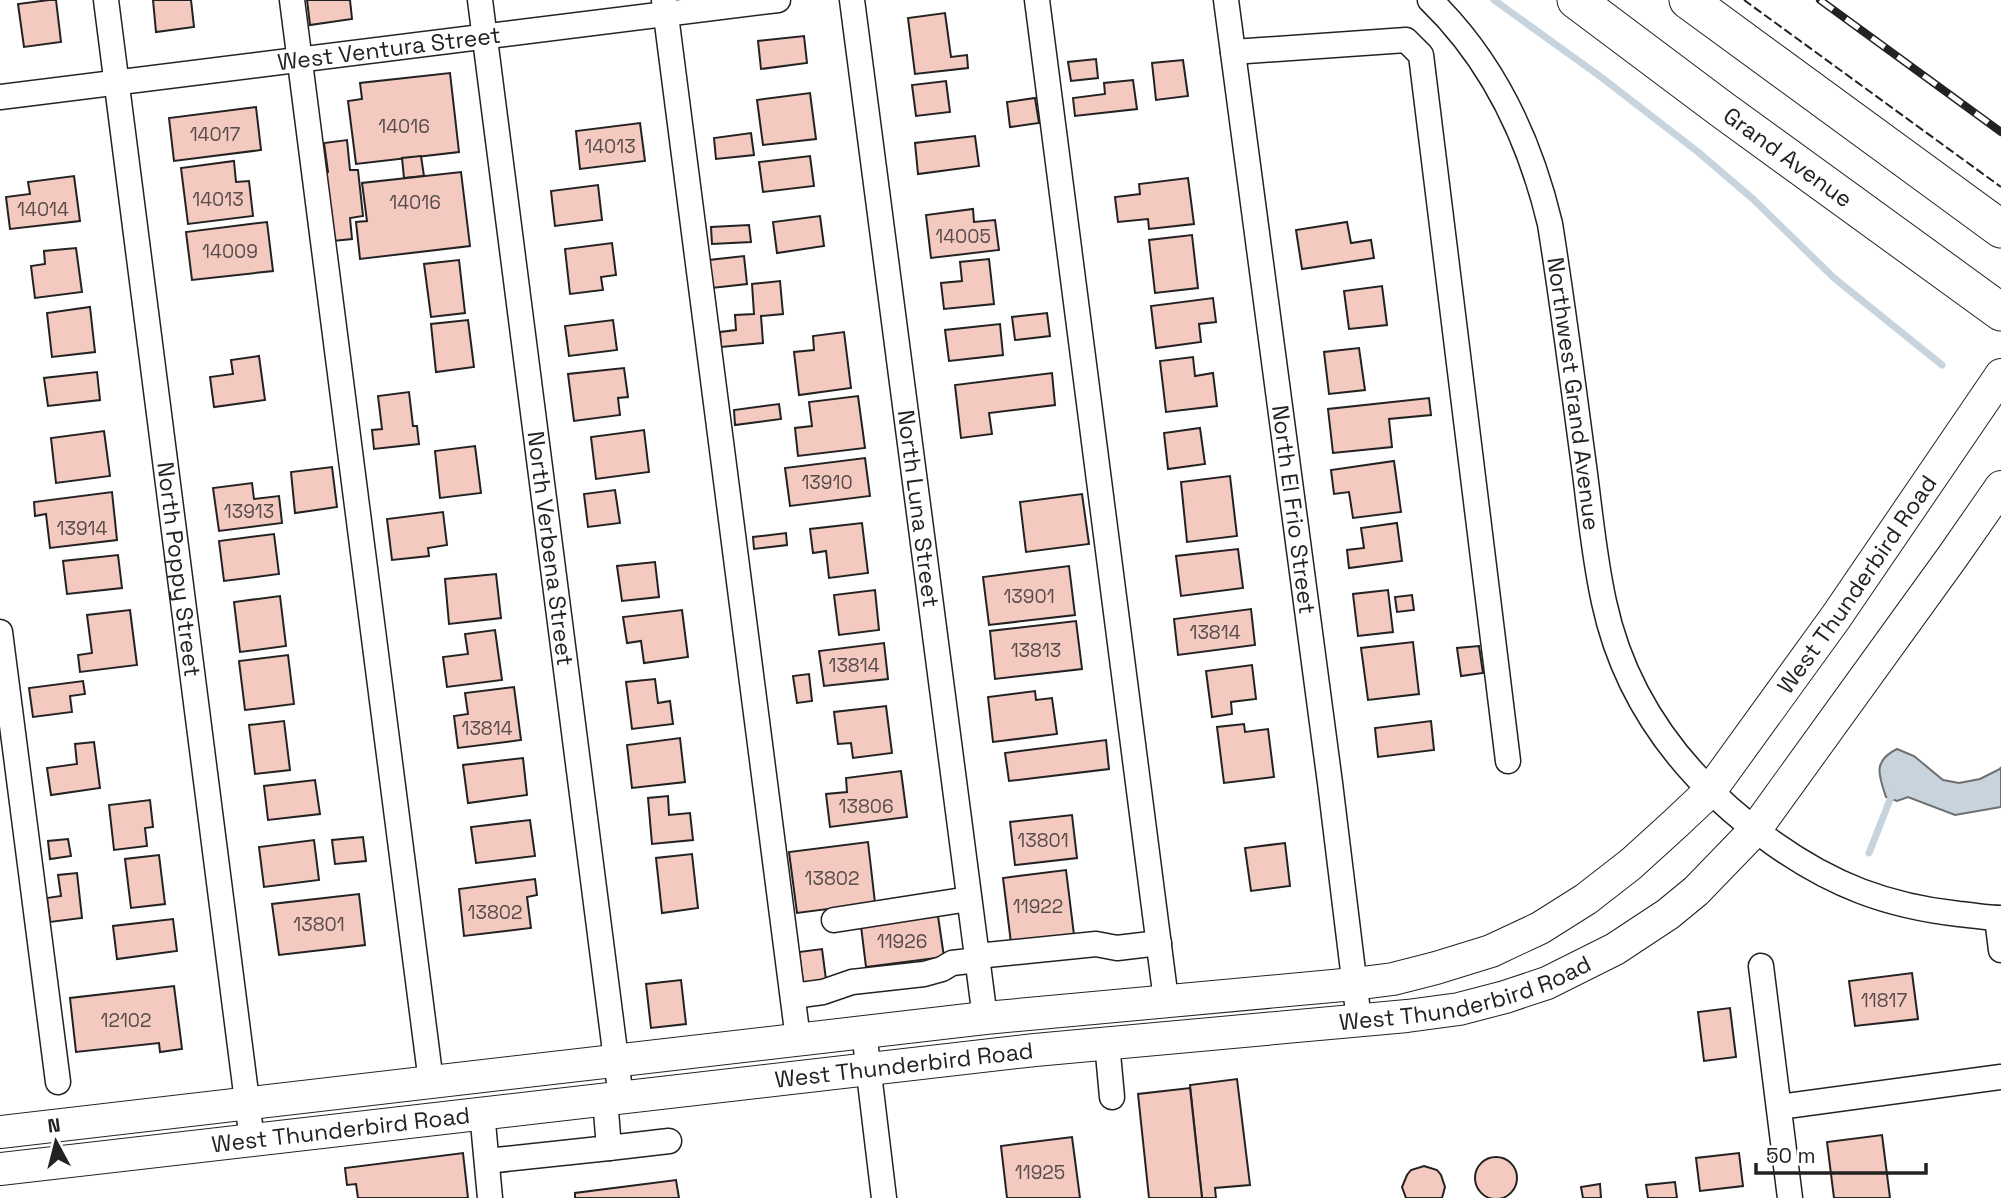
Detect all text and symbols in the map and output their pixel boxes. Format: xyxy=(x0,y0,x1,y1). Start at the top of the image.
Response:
street label: West Ventura Street xyxy=(276,20,502,77)
street label: Grand Avenue xyxy=(1717,100,1858,214)
house number: 14016 xyxy=(378,114,430,139)
house number: 14017 xyxy=(190,122,241,147)
house number: 14013 xyxy=(584,134,636,159)
house number: 14013 xyxy=(192,187,244,212)
house number: 14016 xyxy=(389,190,441,215)
house number: 14014 xyxy=(17,197,69,222)
house number: 14005 xyxy=(935,224,991,249)
house number: 14009 xyxy=(202,239,258,264)
street label: Northwest Grand Avenue xyxy=(1540,255,1607,532)
street label: North El Frio Street xyxy=(1265,403,1322,616)
street label: North Luna Street xyxy=(891,408,946,609)
street label: North Verbena Street xyxy=(521,429,580,668)
street label: North Poppy Street xyxy=(150,460,208,679)
street label: West Thunderbird Road xyxy=(1770,469,1943,700)
house number: 13910 xyxy=(801,470,853,495)
house number: 13913 xyxy=(224,499,274,524)
house number: 13914 xyxy=(57,516,108,541)
house number: 13901 xyxy=(1003,584,1055,609)
house number: 13814 xyxy=(1189,620,1241,645)
house number: 13813 xyxy=(1011,638,1061,663)
house number: 13814 xyxy=(828,653,880,678)
house number: 13814 xyxy=(461,716,513,741)
house number: 13806 xyxy=(838,794,894,819)
house number: 13801 xyxy=(1017,828,1069,853)
house number: 13802 xyxy=(805,866,859,891)
house number: 11922 xyxy=(1013,894,1063,919)
house number: 13802 xyxy=(468,900,522,925)
house number: 13801 xyxy=(293,912,345,937)
house number: 11926 xyxy=(877,929,927,954)
street label: West Thunderbird Road xyxy=(1338,948,1596,1037)
house number: 11817 xyxy=(1861,988,1907,1013)
house number: 12102 xyxy=(101,1008,151,1033)
street label: West Thunderbird Road xyxy=(773,1035,1035,1095)
street label: West Thunderbird Road xyxy=(210,1100,472,1160)
north arrow xyxy=(21,1107,91,1177)
text: N xyxy=(46,1112,62,1139)
scale bar xyxy=(1756,1132,1926,1176)
text: 50 m xyxy=(1766,1142,1816,1169)
house number: 11925 xyxy=(1015,1160,1065,1185)

